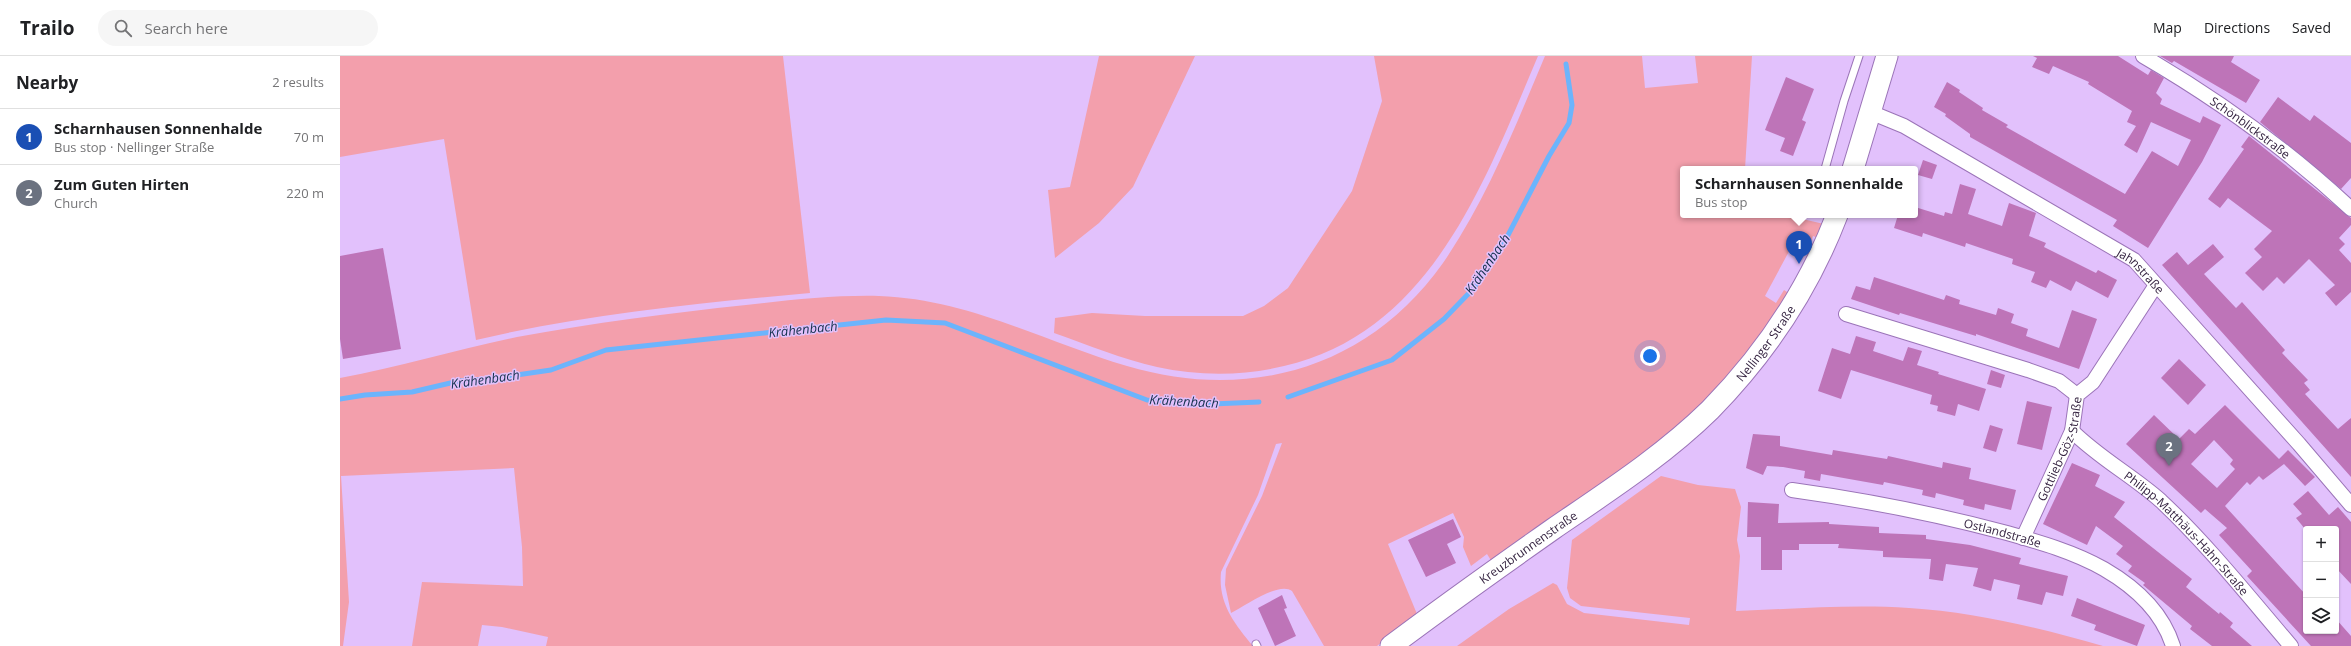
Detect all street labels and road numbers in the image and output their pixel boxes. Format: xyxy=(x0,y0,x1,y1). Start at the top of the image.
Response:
street label: Schönblickstraße xyxy=(2207,92,2294,162)
street label: Jahnstraße xyxy=(2113,243,2169,297)
street label: Nellinger Straße xyxy=(1732,302,1799,385)
street label: Gottlieb-Göz-Straße xyxy=(2033,395,2085,504)
street label: Philipp-Matthäus-Hahn-Straße xyxy=(2121,467,2253,599)
street label: Kreuzbrunnenstraße xyxy=(1476,506,1581,587)
street label: Ostlandstraße xyxy=(1962,514,2044,551)

